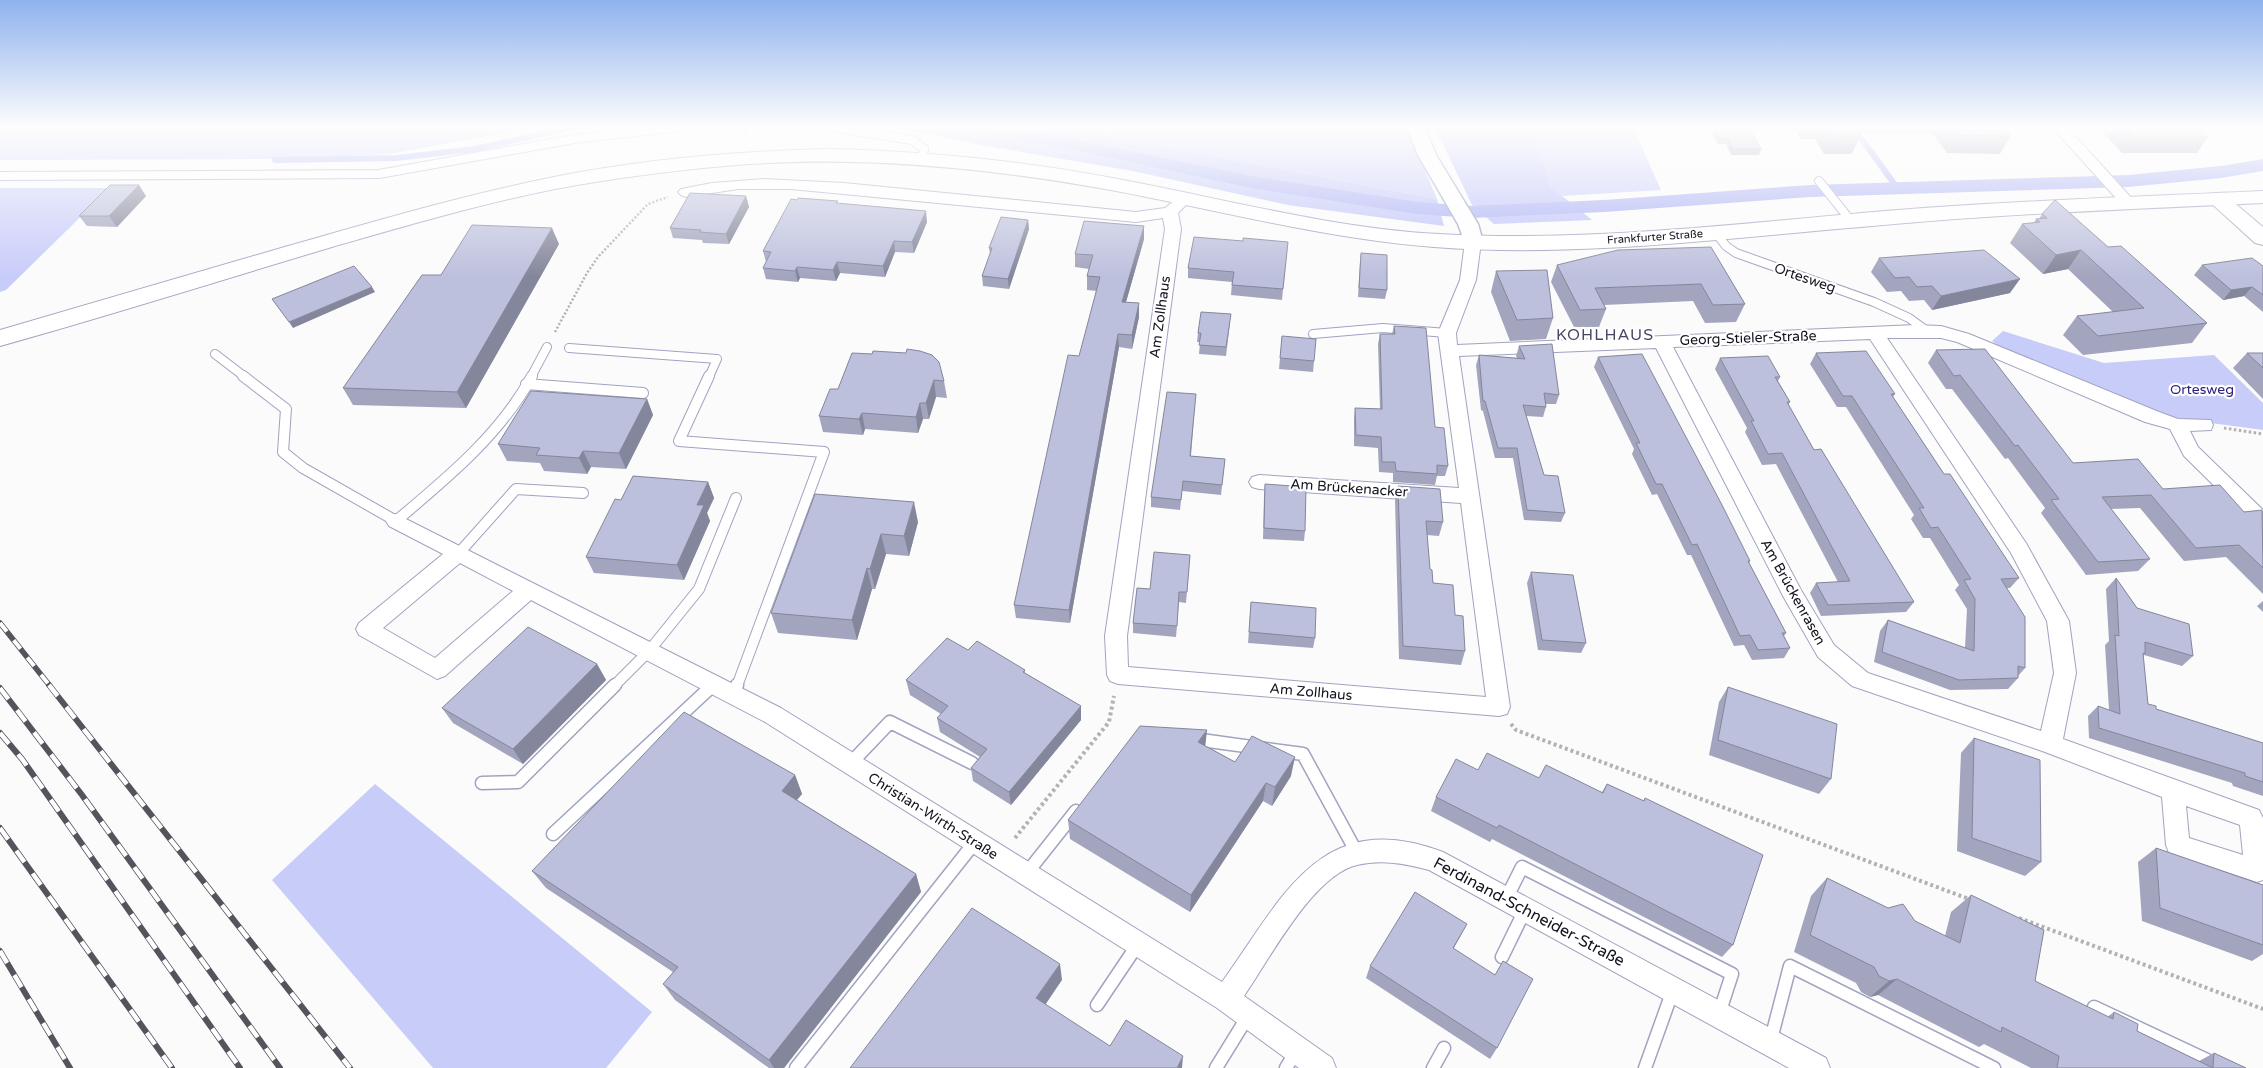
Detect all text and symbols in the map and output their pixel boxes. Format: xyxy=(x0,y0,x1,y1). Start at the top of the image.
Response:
street label: Frankfurter Straße xyxy=(1607,227,1703,247)
street label: Ortesweg xyxy=(1772,260,1838,296)
street label: Am Zollhaus xyxy=(1146,275,1174,359)
district label: KOHLHAUS xyxy=(1556,325,1654,345)
street label: Georg-Stieler-Straße xyxy=(1679,327,1817,349)
park label: Ortesweg xyxy=(2170,381,2234,398)
street label: Am Brückenacker xyxy=(1290,475,1409,501)
street label: Am Brückenrasen xyxy=(1757,536,1829,648)
street label: Am Zollhaus xyxy=(1269,680,1353,704)
street label: Christian-Wirth-Straße xyxy=(865,769,1001,863)
street label: Ferdinand-Schneider-Straße xyxy=(1430,853,1628,971)

